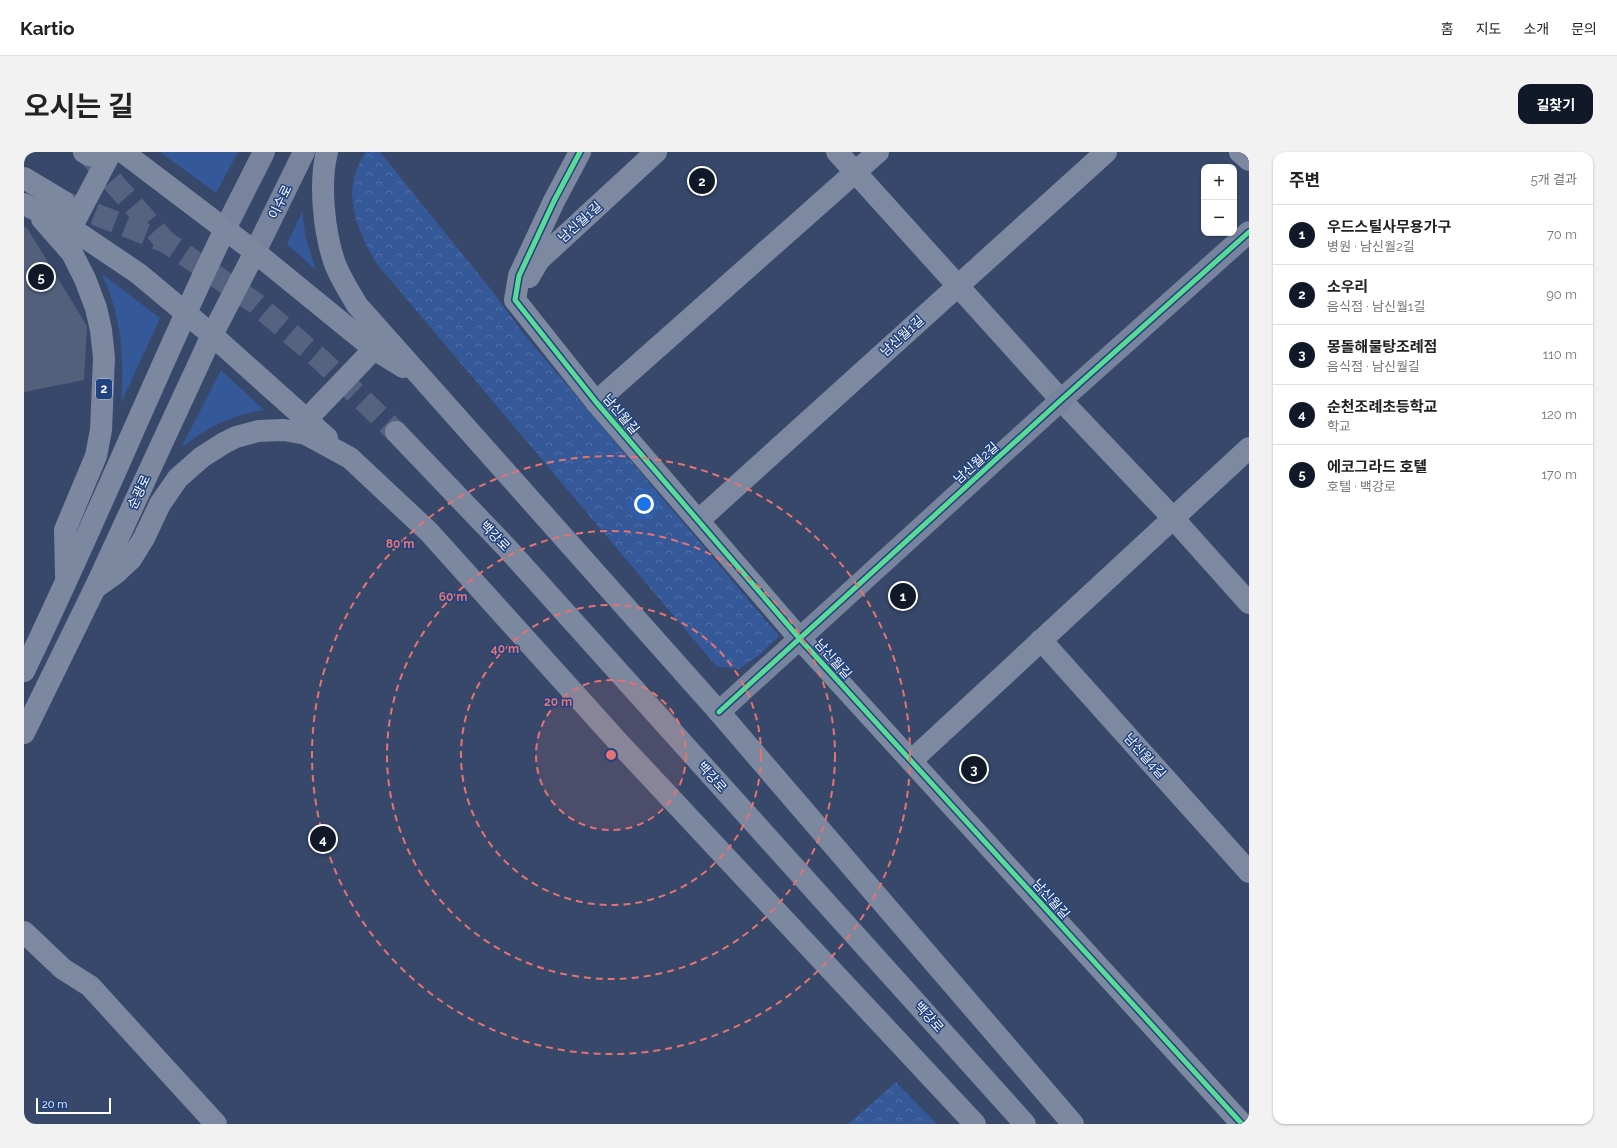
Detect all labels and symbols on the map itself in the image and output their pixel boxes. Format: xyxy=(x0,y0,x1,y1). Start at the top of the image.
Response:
pin: 2 xyxy=(689,166,715,196)
street label: 이수로 xyxy=(265,183,295,221)
street label: 남신월1길 xyxy=(555,199,605,245)
pin: 5 xyxy=(28,262,54,292)
street label: 남신월1길 xyxy=(877,313,927,359)
road number: 2 xyxy=(96,379,112,399)
street label: 남신월길 xyxy=(600,391,642,437)
street label: 남신월2길 xyxy=(951,439,1001,487)
street label: 순광로 xyxy=(125,473,153,511)
your location xyxy=(634,494,654,514)
street label: 백강로 xyxy=(477,518,513,554)
text: 80 m xyxy=(386,537,414,551)
pin: 1 xyxy=(890,581,916,611)
text: 60 m xyxy=(439,590,467,604)
street label: 남신월길 xyxy=(811,636,855,682)
text: 40 m xyxy=(491,642,519,656)
text: 20 m xyxy=(544,695,572,709)
street label: 남신월4길 xyxy=(1121,731,1169,781)
centre of rings xyxy=(604,748,618,762)
pin: 3 xyxy=(961,754,987,784)
street label: 백강로 xyxy=(694,759,730,795)
pin: 4 xyxy=(310,824,336,854)
street label: 남신월길 xyxy=(1029,876,1073,922)
street label: 백강로 xyxy=(911,999,947,1035)
scale bar xyxy=(36,1096,111,1115)

